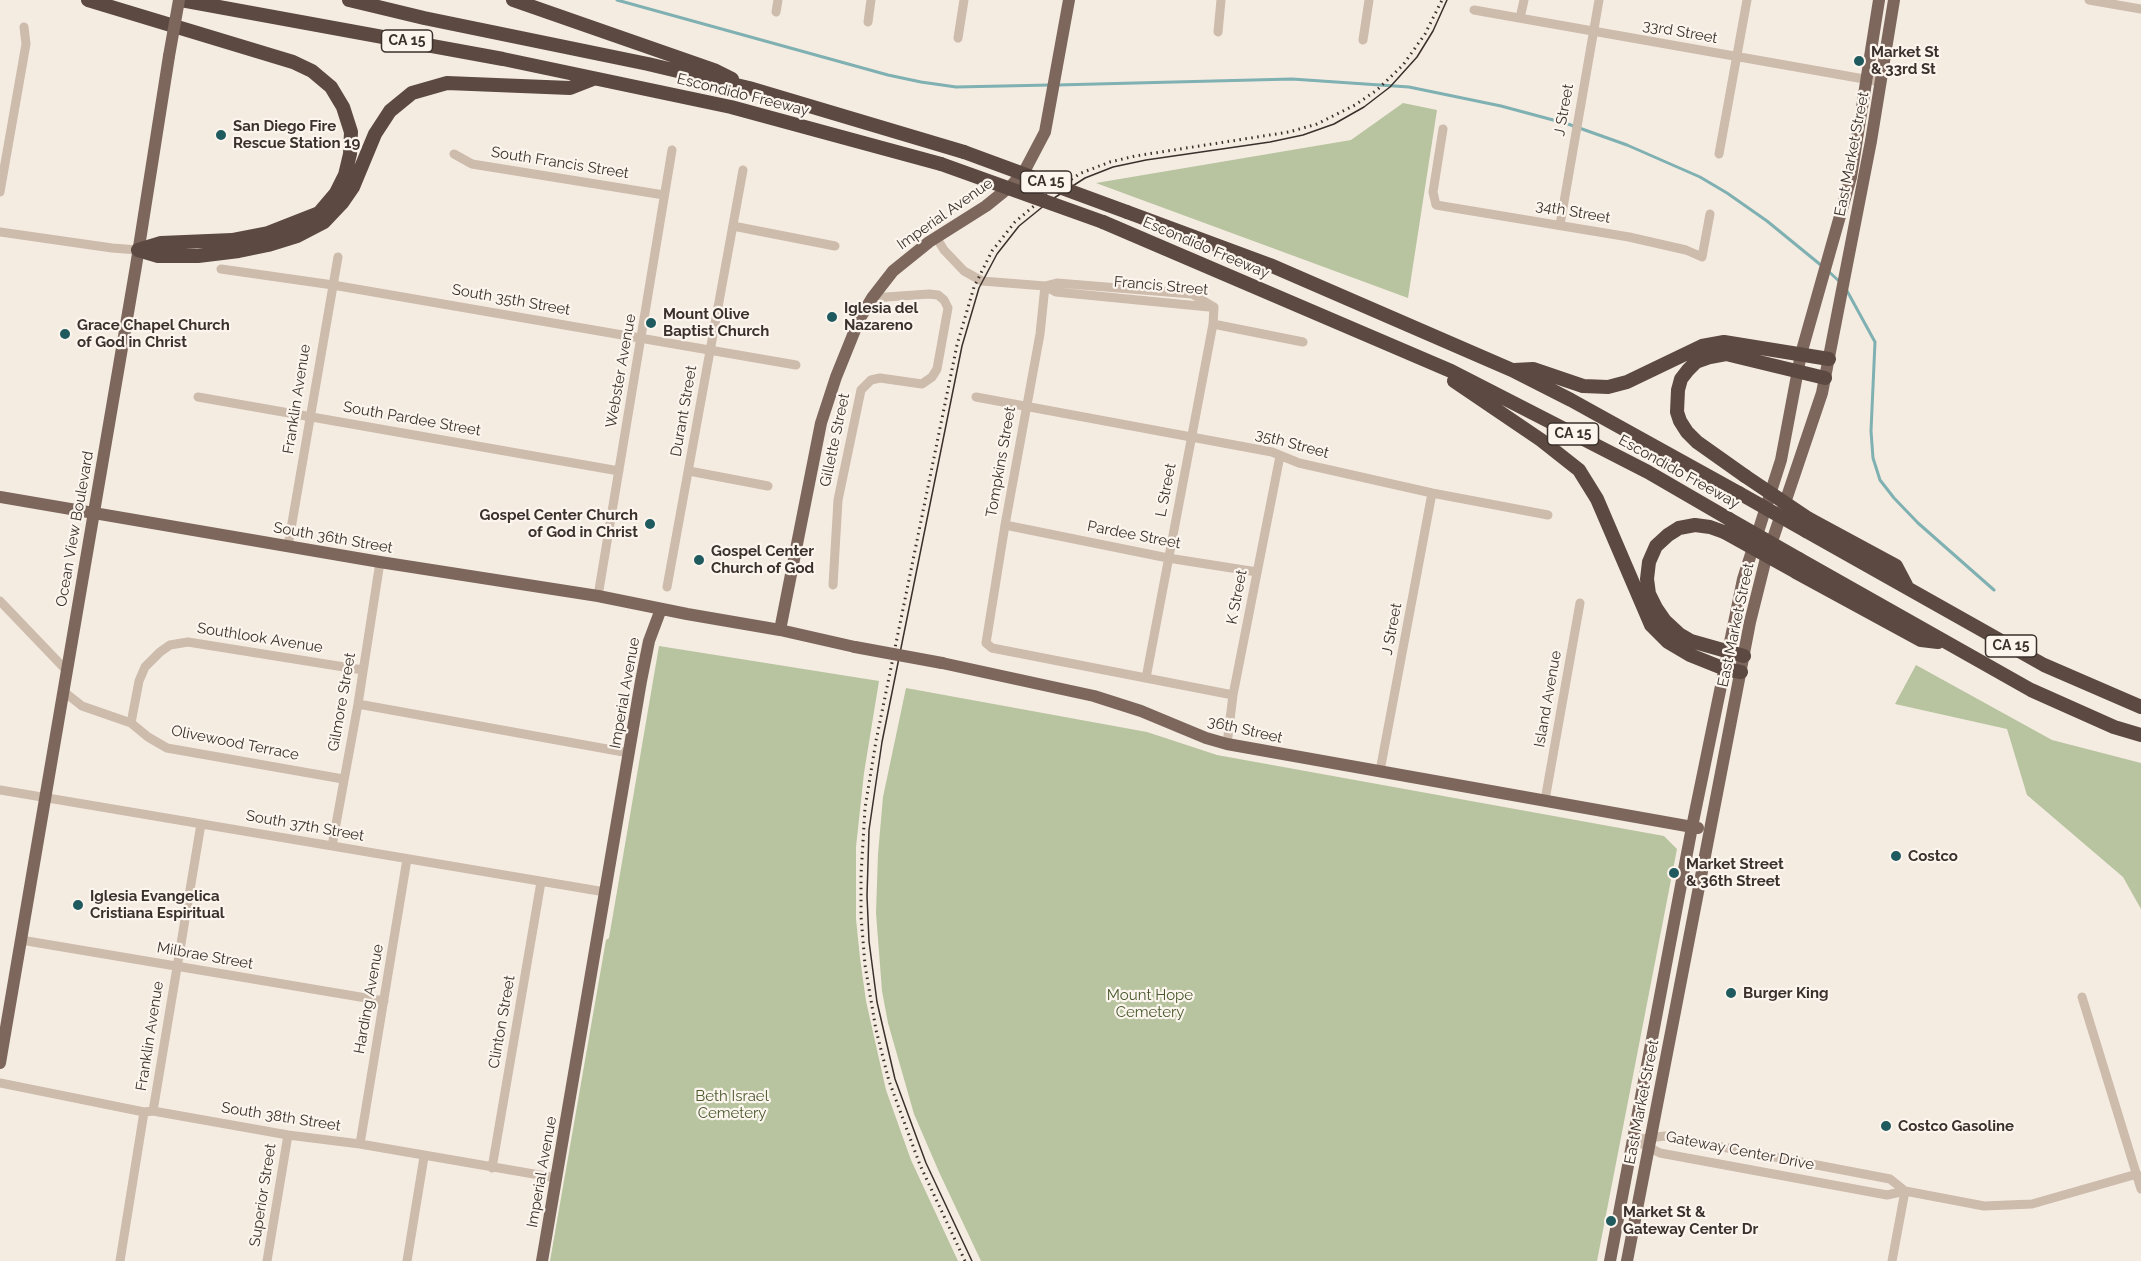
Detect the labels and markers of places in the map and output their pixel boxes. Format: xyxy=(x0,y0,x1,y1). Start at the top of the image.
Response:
place label: Market St & 33rd St xyxy=(1871,43,1939,78)
marker: Market St & 33rd St xyxy=(1852,54,1866,68)
place label: San Diego Fire Rescue Station 19 xyxy=(233,117,360,152)
marker: San Diego Fire Rescue Station 19 xyxy=(214,128,228,142)
place label: Iglesia del Nazareno xyxy=(844,299,918,334)
place label: Mount Olive Baptist Church xyxy=(663,305,769,340)
marker: Iglesia del Nazareno xyxy=(825,310,839,324)
place label: Grace Chapel Church of God in Christ xyxy=(77,316,230,351)
marker: Mount Olive Baptist Church xyxy=(644,316,658,330)
marker: Grace Chapel Church of God in Christ xyxy=(58,327,72,341)
place label: Gospel Center Church of God in Christ xyxy=(480,506,638,541)
marker: Gospel Center Church of God in Christ xyxy=(643,517,657,531)
place label: Gospel Center Church of God xyxy=(711,542,814,577)
marker: Gospel Center Church of God xyxy=(692,553,706,567)
place label: Costco xyxy=(1908,847,1958,865)
marker: Costco xyxy=(1889,849,1903,863)
place label: Market Street & 36th Street xyxy=(1686,855,1784,890)
marker: Market Street & 36th Street xyxy=(1667,866,1681,880)
place label: Iglesia Evangelica Cristiana Espiritual xyxy=(90,887,225,922)
marker: Iglesia Evangelica Cristiana Espiritual xyxy=(71,898,85,912)
place label: Burger King xyxy=(1743,984,1828,1002)
marker: Burger King xyxy=(1724,986,1738,1000)
place label: Costco Gasoline xyxy=(1898,1117,2014,1135)
marker: Costco Gasoline xyxy=(1879,1119,1893,1133)
place label: Market St & Gateway Center Dr xyxy=(1623,1203,1758,1238)
marker: Market St & Gateway Center Dr xyxy=(1604,1214,1618,1228)

